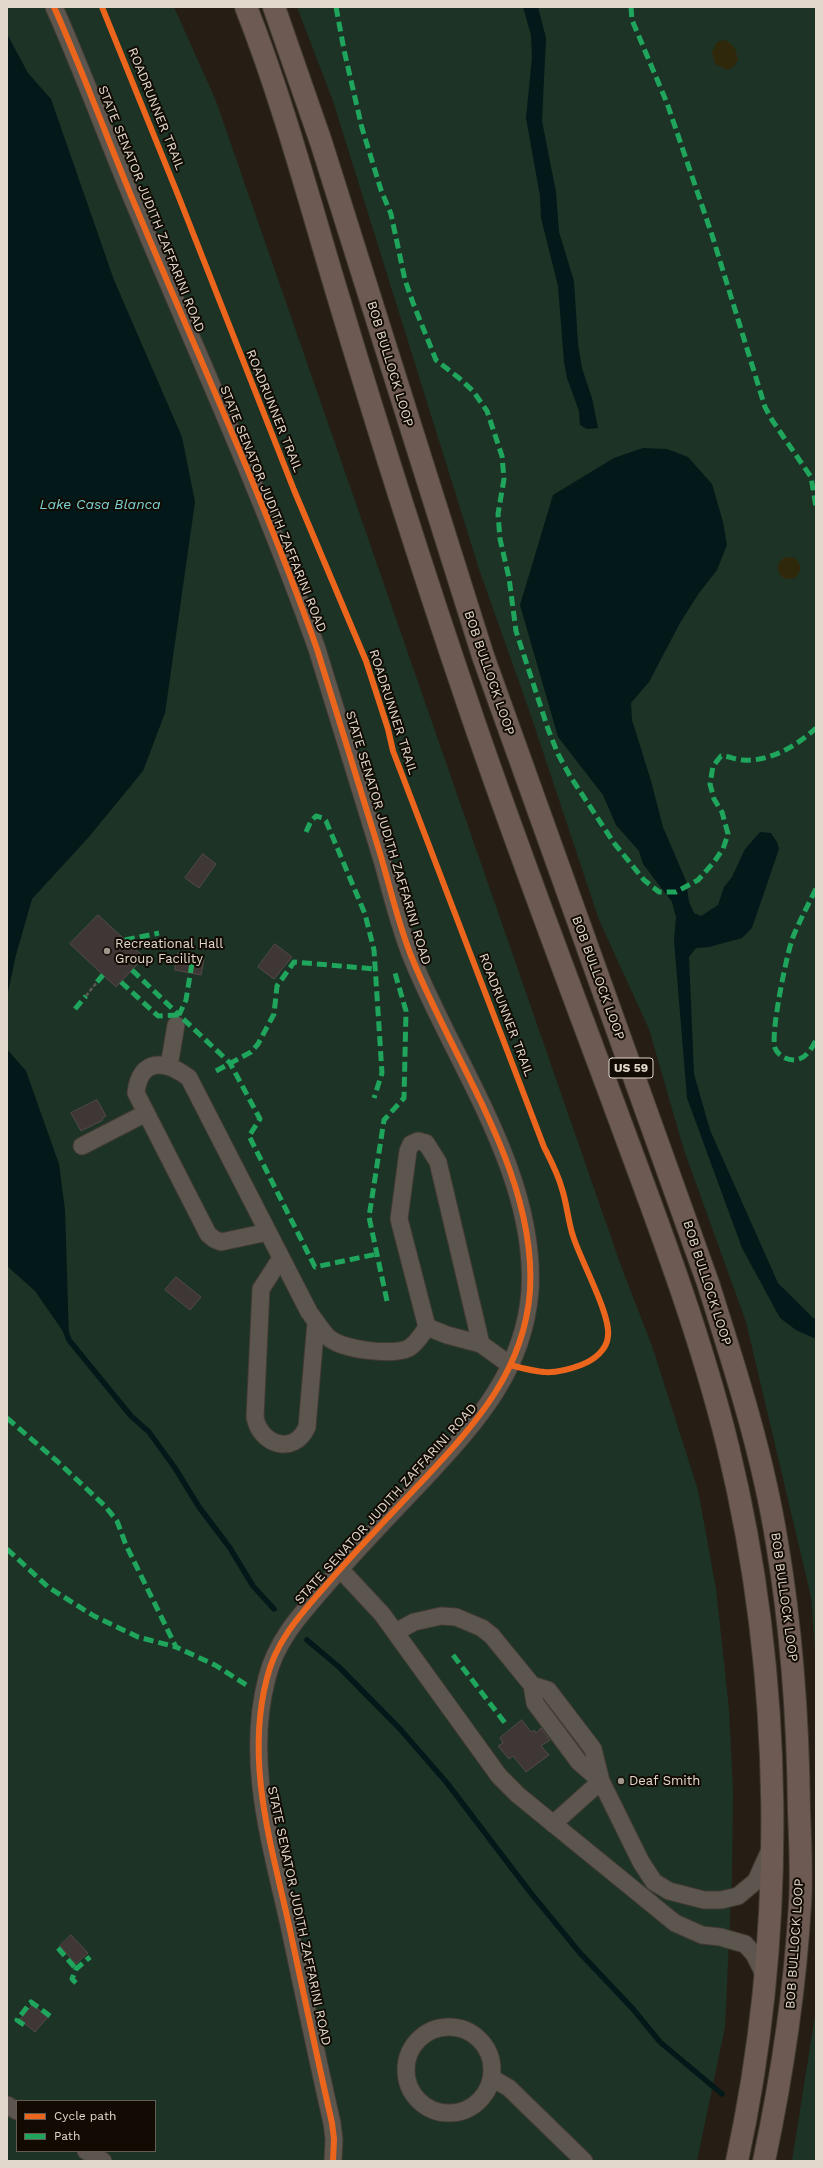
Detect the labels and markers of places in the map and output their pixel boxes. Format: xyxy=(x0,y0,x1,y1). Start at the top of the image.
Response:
place label: Recreational Hall Group Facility xyxy=(115,936,223,967)
marker: Recreational Hall Group Facility xyxy=(102,946,112,956)
place label: Deaf Smith xyxy=(629,1773,700,1789)
marker: Deaf Smith xyxy=(616,1776,626,1786)

